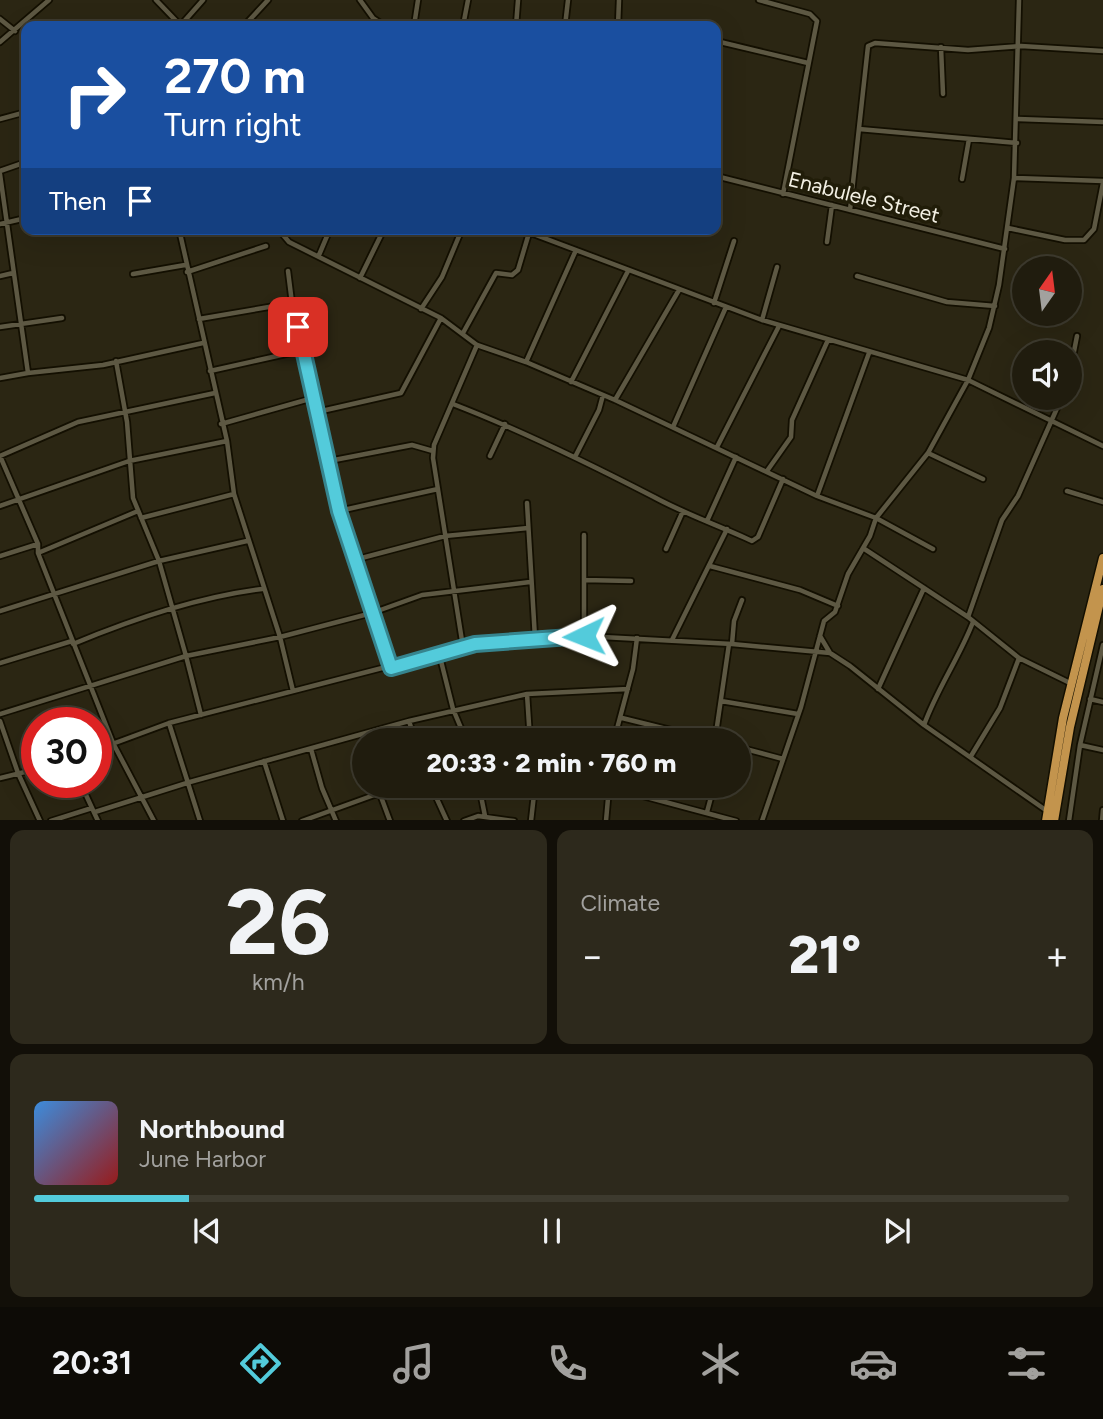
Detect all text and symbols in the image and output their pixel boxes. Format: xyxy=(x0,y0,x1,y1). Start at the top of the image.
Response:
text: 270 m xyxy=(164,46,306,105)
icon: right xyxy=(49,49,140,140)
text: Turn right xyxy=(164,106,302,144)
street label: Enabulele Street xyxy=(786,166,942,228)
icon: arrive xyxy=(121,182,159,220)
text: Then xyxy=(49,185,107,217)
north arrow xyxy=(1012,256,1082,326)
map controls xyxy=(1012,256,1082,410)
pin xyxy=(268,297,328,357)
icon: arrive xyxy=(279,308,317,346)
button: sound xyxy=(1012,340,1082,410)
position arrow xyxy=(547,599,621,673)
speed limit sign: 30 xyxy=(21,707,112,798)
text: 20:33 · 2 min · 760 m xyxy=(426,747,677,779)
text: 26 xyxy=(226,868,331,977)
text: Climate xyxy=(581,889,660,917)
text: 21° xyxy=(788,924,861,986)
text: − xyxy=(581,933,604,979)
text: + xyxy=(1045,933,1069,979)
text: km/h xyxy=(252,968,305,996)
text: Northbound xyxy=(139,1113,285,1145)
text: June Harbor xyxy=(139,1145,266,1173)
icon: previous xyxy=(188,1212,226,1250)
icon: pause xyxy=(533,1212,571,1250)
icon: next xyxy=(878,1212,916,1250)
icon: directions xyxy=(236,1339,285,1388)
icon: music xyxy=(389,1339,438,1388)
icon: phone xyxy=(543,1339,592,1388)
icon: climate xyxy=(696,1339,745,1388)
icon: car xyxy=(849,1339,898,1388)
icon: filters xyxy=(1002,1339,1051,1388)
text: 20:31 xyxy=(52,1344,132,1382)

